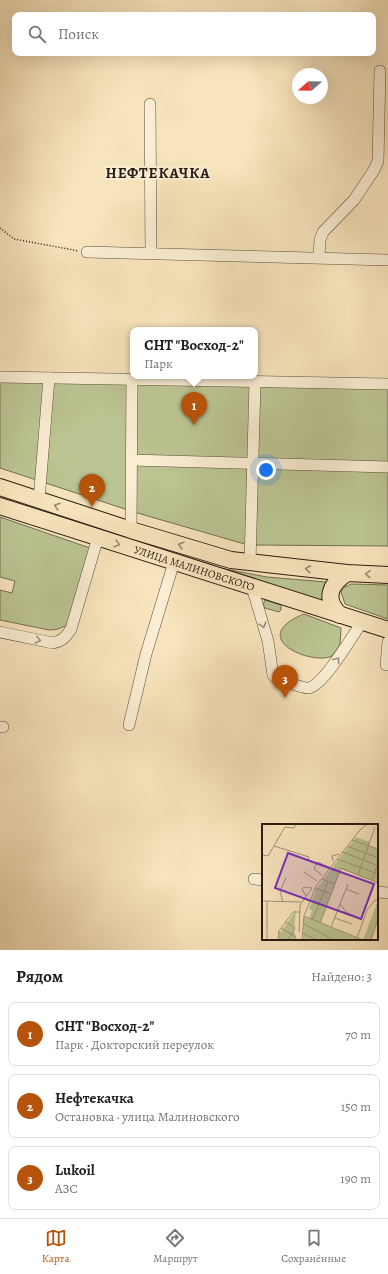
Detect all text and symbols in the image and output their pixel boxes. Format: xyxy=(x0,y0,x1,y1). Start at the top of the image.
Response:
search box xyxy=(12,12,376,56)
icon: search xyxy=(26,23,48,45)
text: Поиск xyxy=(58,24,99,44)
north arrow xyxy=(292,68,328,104)
district label: НЕФТЕКАЧКА xyxy=(105,163,211,183)
popup xyxy=(130,327,258,379)
text: СНТ "Восход-2" xyxy=(144,335,244,355)
text: Парк xyxy=(144,355,173,372)
pin: 1 xyxy=(181,392,207,425)
your location xyxy=(256,460,276,480)
pin: 2 xyxy=(79,474,105,507)
one-way arrow xyxy=(54,502,61,511)
one-way arrow xyxy=(113,539,120,547)
one-way arrow xyxy=(178,541,185,550)
street label: УЛИЦА МАЛИНОВСКОГО xyxy=(132,542,257,595)
one-way arrow xyxy=(305,565,311,574)
one-way arrow xyxy=(365,569,371,578)
one-way arrow xyxy=(258,621,267,628)
one-way arrow xyxy=(35,635,41,644)
one-way arrow xyxy=(332,657,339,664)
pin: 3 xyxy=(272,665,298,698)
inset map xyxy=(262,824,378,940)
text: Рядом xyxy=(16,965,63,988)
text: Найдено: 3 xyxy=(311,968,372,985)
text: СНТ "Восход-2" xyxy=(55,1016,154,1036)
text: 1 xyxy=(28,1026,32,1043)
text: 70 m xyxy=(345,1026,371,1043)
text: Парк · Докторский переулок xyxy=(55,1036,214,1053)
text: Нефтекачка xyxy=(55,1088,134,1108)
text: 2 xyxy=(27,1098,33,1115)
text: 150 m xyxy=(341,1098,371,1115)
text: Остановка · улица Малиновского xyxy=(55,1108,240,1125)
text: Lukoil xyxy=(55,1160,95,1180)
text: 3 xyxy=(27,1170,33,1187)
text: 190 m xyxy=(340,1170,371,1187)
text: АЗС xyxy=(55,1180,78,1197)
tab: Карта xyxy=(42,1227,70,1266)
tab: Маршрут xyxy=(153,1227,198,1266)
tab: Сохранённые xyxy=(281,1227,346,1266)

